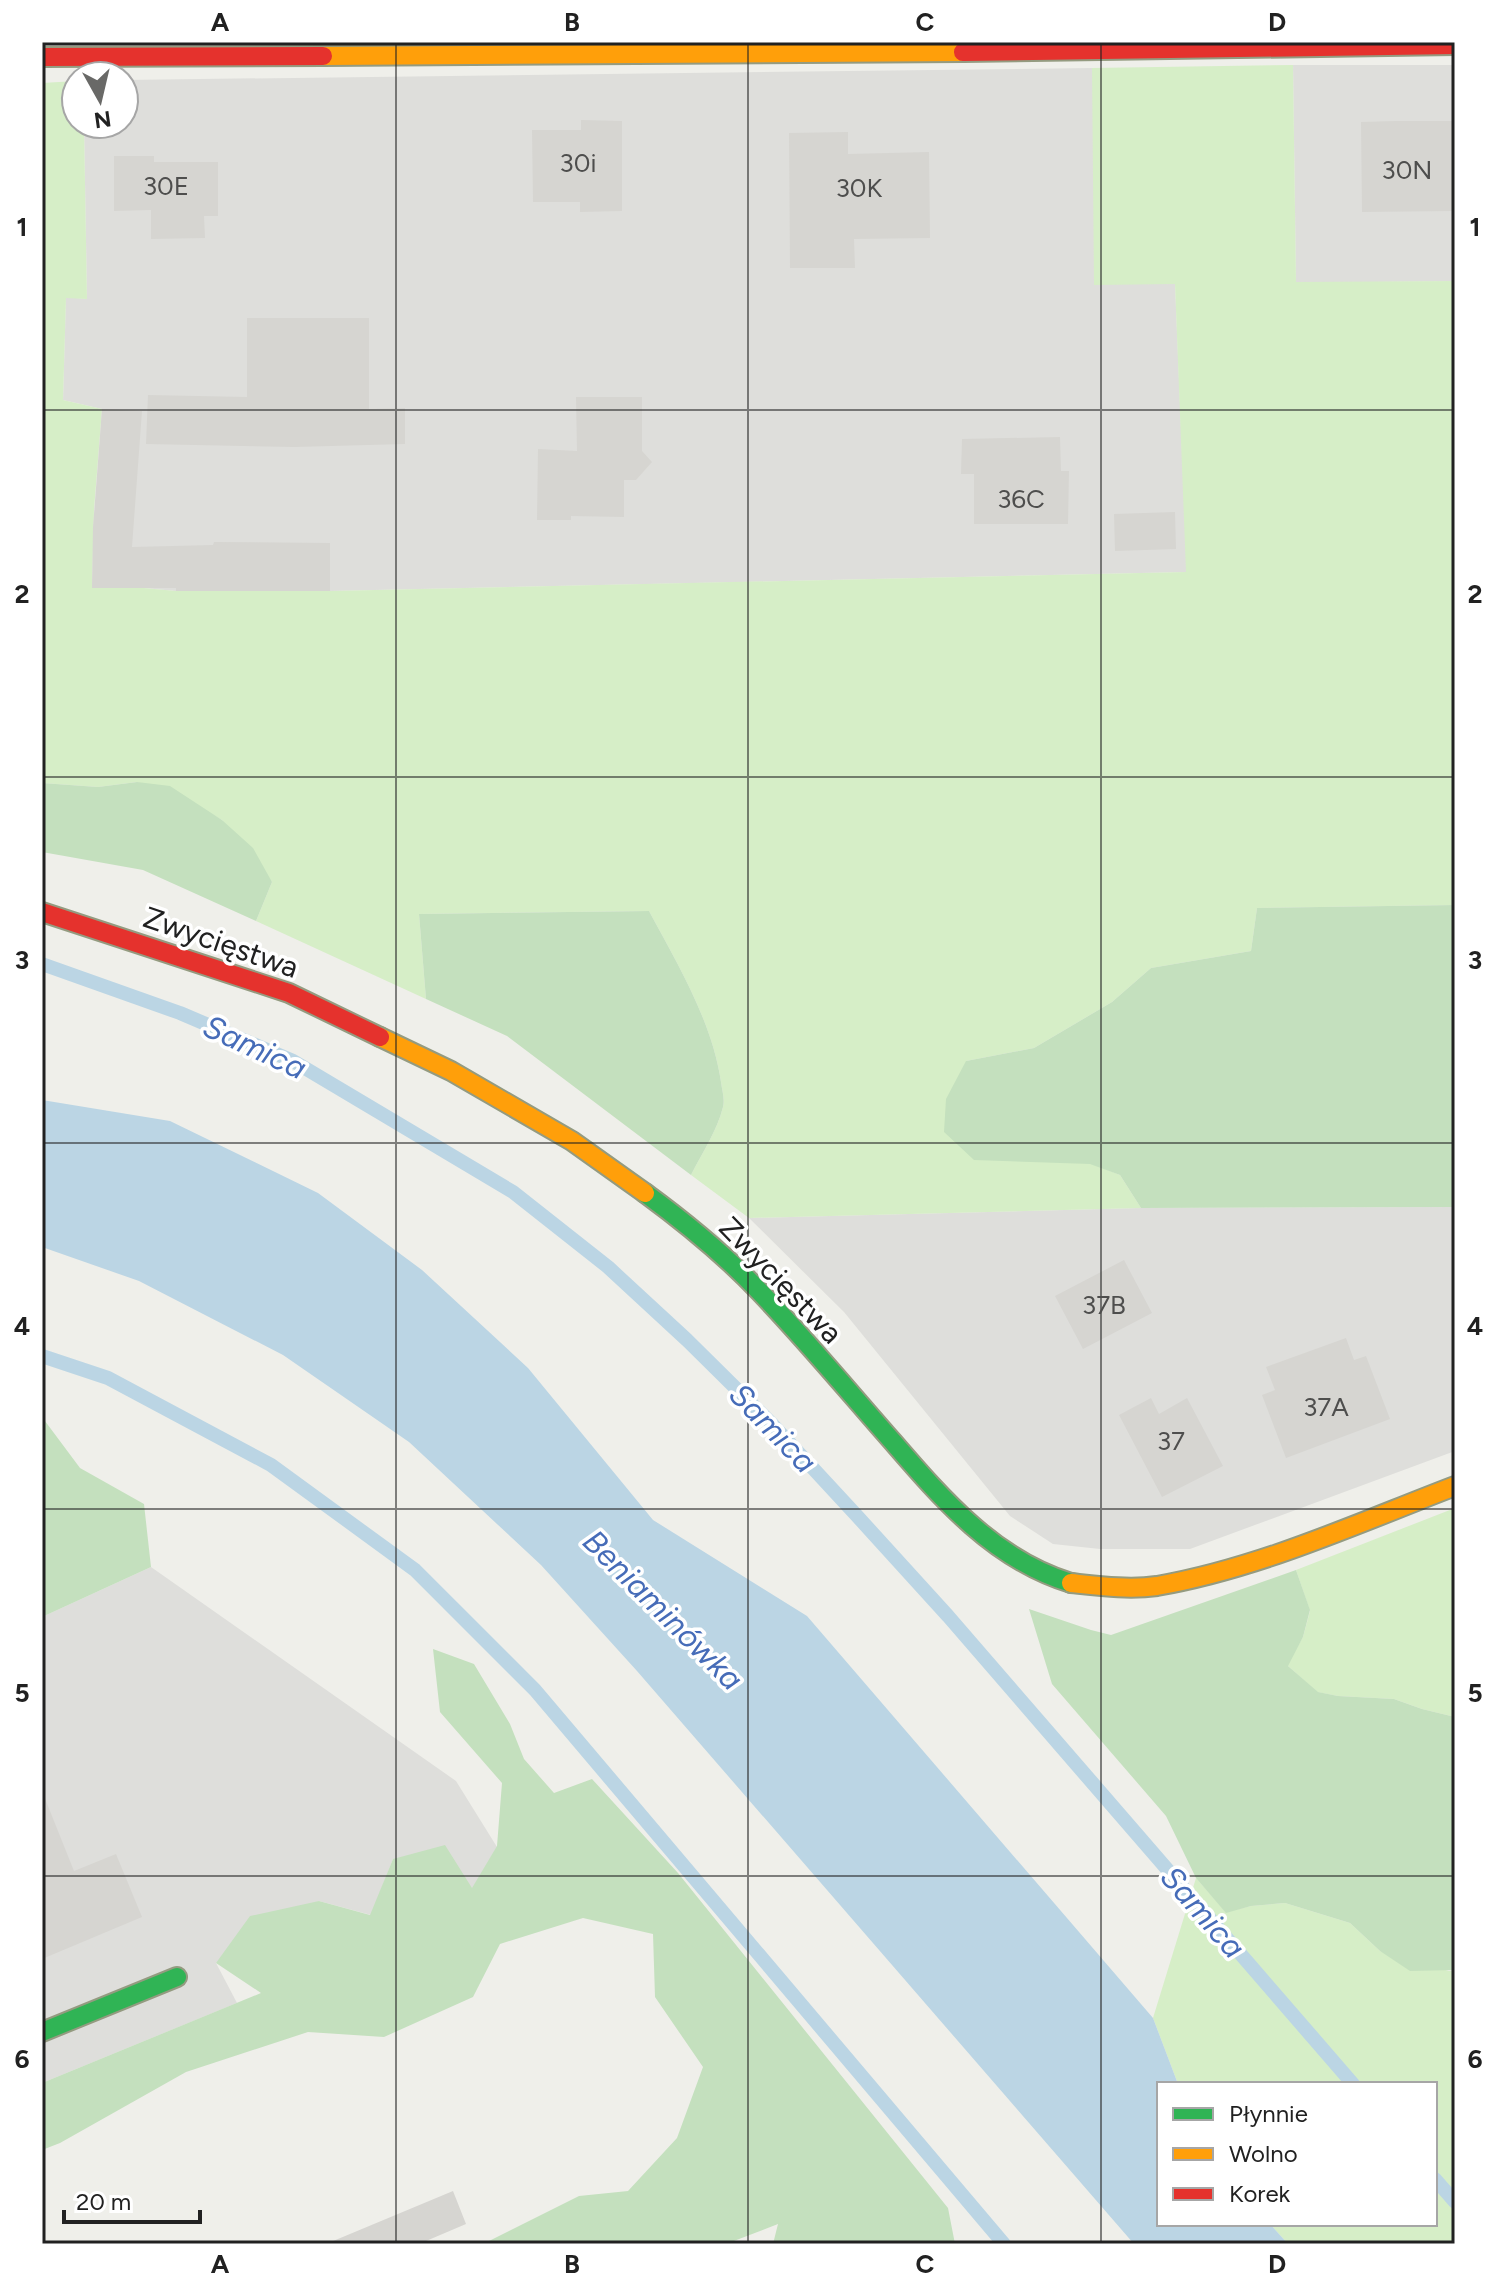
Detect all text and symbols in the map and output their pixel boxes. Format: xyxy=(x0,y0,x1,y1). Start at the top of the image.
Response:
text: A xyxy=(211,6,230,38)
text: B xyxy=(564,6,580,38)
text: C xyxy=(916,6,935,38)
text: D xyxy=(1268,6,1286,38)
north arrow xyxy=(60,60,140,140)
text: N xyxy=(92,105,113,134)
house number: 30i xyxy=(560,147,596,179)
house number: 30N xyxy=(1382,154,1432,186)
house number: 30E xyxy=(143,170,189,202)
house number: 30K xyxy=(836,172,882,204)
text: 1 xyxy=(17,211,27,243)
text: 1 xyxy=(1470,211,1480,243)
house number: 36C xyxy=(997,483,1045,515)
text: 2 xyxy=(14,578,30,610)
text: 2 xyxy=(1467,578,1483,610)
street label: Zwycięstwa xyxy=(139,898,303,986)
text: 3 xyxy=(15,944,29,976)
text: 3 xyxy=(1468,944,1482,976)
water label: Samica xyxy=(197,1007,313,1087)
street label: Zwycięstwa xyxy=(712,1209,850,1351)
house number: 37B xyxy=(1082,1289,1126,1321)
text: 4 xyxy=(14,1310,30,1342)
text: 4 xyxy=(1467,1310,1483,1342)
water label: Samica xyxy=(721,1376,825,1480)
house number: 37A xyxy=(1303,1391,1349,1423)
house number: 37 xyxy=(1157,1425,1185,1457)
water label: Beniaminówka xyxy=(575,1522,751,1698)
text: 5 xyxy=(14,1677,30,1709)
text: 5 xyxy=(1467,1677,1483,1709)
water label: Samica xyxy=(1153,1858,1253,1966)
text: 6 xyxy=(14,2043,30,2075)
text: 6 xyxy=(1467,2043,1483,2075)
legend xyxy=(1157,2082,1437,2226)
text: Płynnie xyxy=(1229,2099,1308,2128)
text: Wolno xyxy=(1229,2139,1298,2168)
scale bar xyxy=(64,2174,200,2224)
text: Korek xyxy=(1229,2179,1291,2208)
text: 20 m xyxy=(76,2187,131,2216)
text: A xyxy=(211,2248,230,2280)
text: B xyxy=(564,2248,580,2280)
text: C xyxy=(916,2248,935,2280)
text: D xyxy=(1268,2248,1286,2280)

